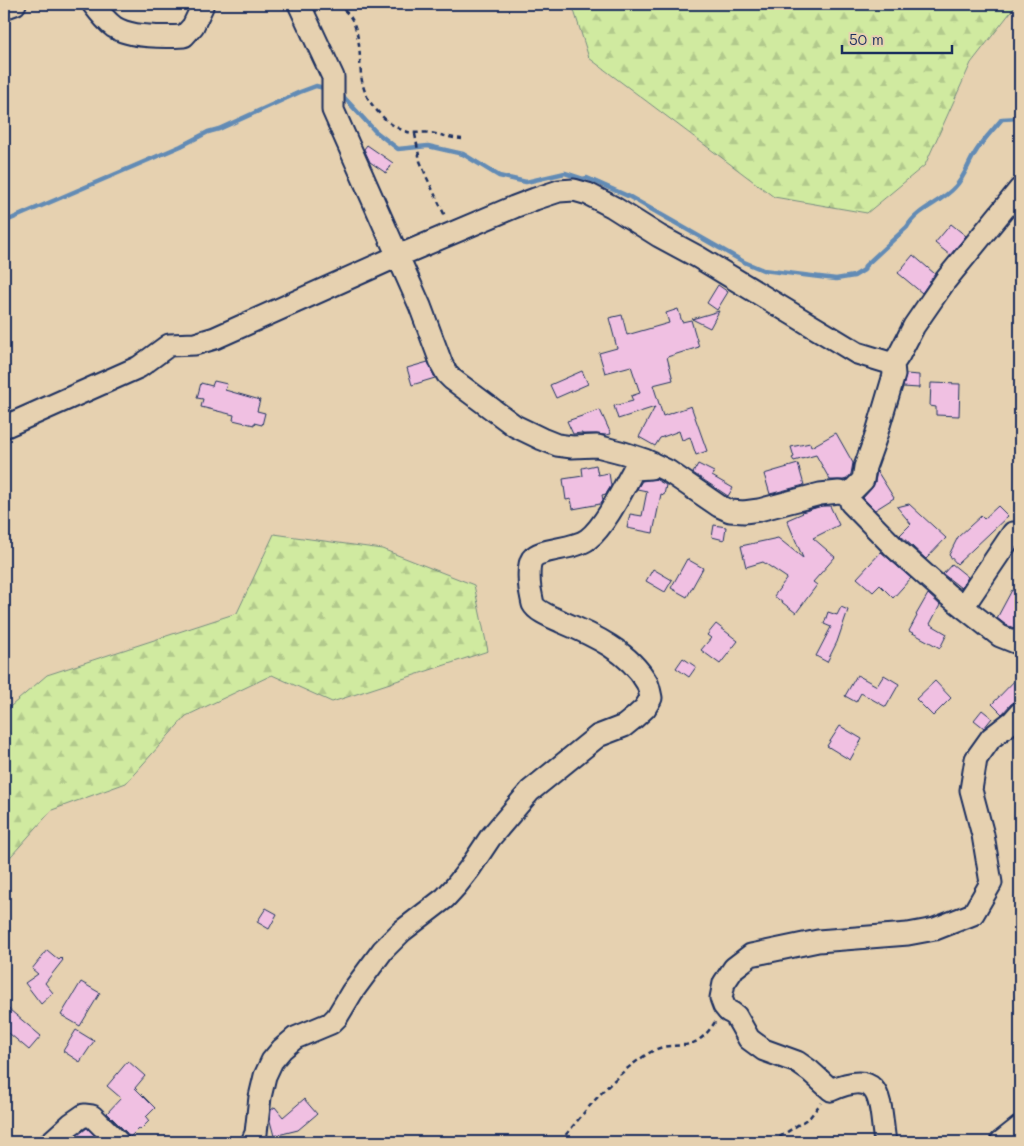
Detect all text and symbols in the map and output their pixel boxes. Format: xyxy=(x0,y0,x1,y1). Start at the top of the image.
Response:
scale bar xyxy=(842,22,952,54)
text: 50 m xyxy=(849,29,884,49)

